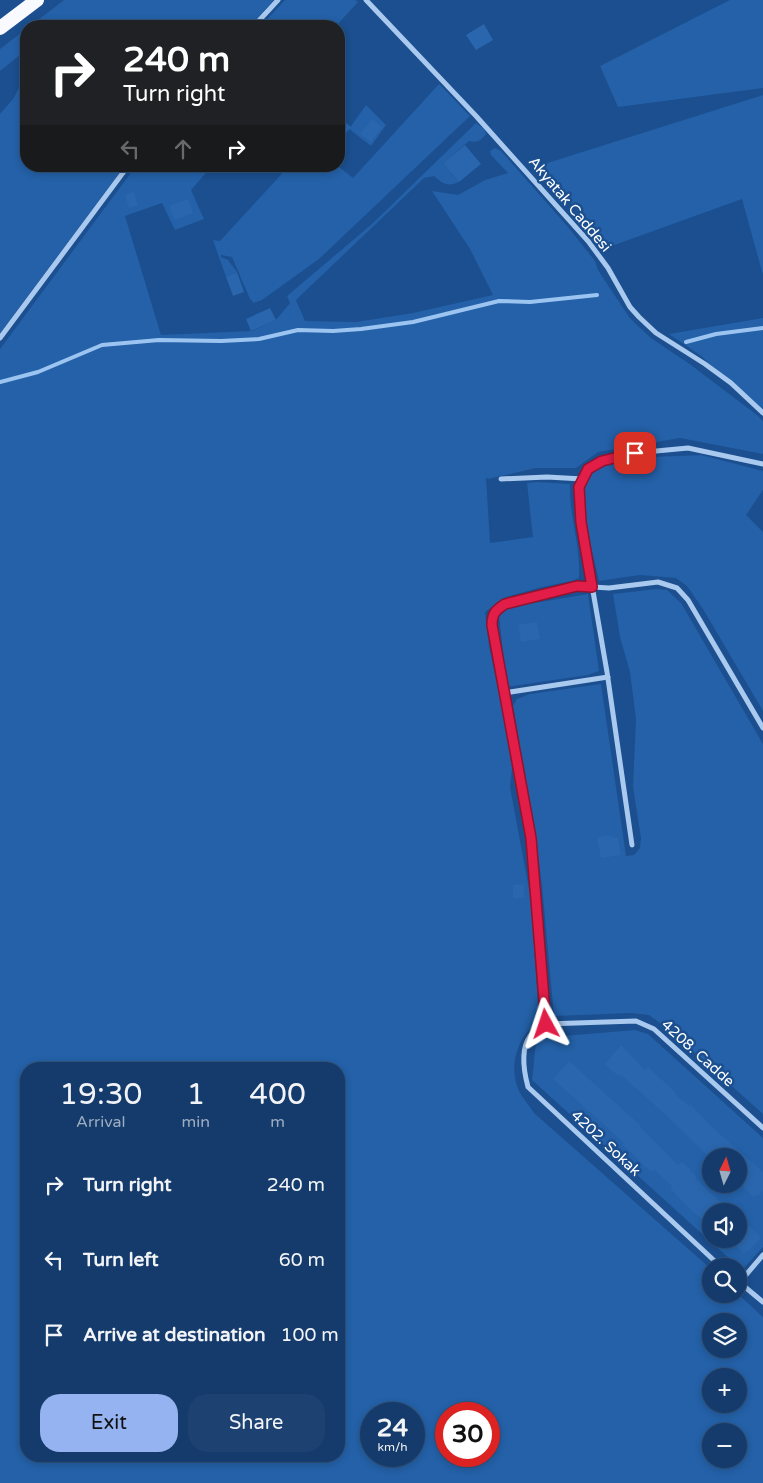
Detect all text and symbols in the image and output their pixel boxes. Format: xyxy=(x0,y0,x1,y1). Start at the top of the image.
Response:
text: 240 m xyxy=(123,39,230,81)
icon: right xyxy=(40,40,105,105)
text: Turn right xyxy=(123,81,225,107)
icon: left xyxy=(116,135,144,163)
icon: ahead xyxy=(169,135,197,163)
icon: right xyxy=(222,135,250,163)
street label: Akyatak Caddesi xyxy=(525,153,615,255)
pin xyxy=(614,432,656,474)
icon: arrive xyxy=(621,439,649,467)
position arrow xyxy=(519,997,571,1049)
street label: 4208. Cadde xyxy=(658,1016,738,1090)
text: 19:30 xyxy=(59,1076,142,1113)
text: 1 xyxy=(186,1076,205,1113)
text: 400 xyxy=(249,1076,306,1113)
street label: 4202. Sokak xyxy=(568,1106,644,1180)
text: Arrival xyxy=(76,1112,126,1132)
text: min xyxy=(182,1112,210,1132)
text: m xyxy=(270,1112,285,1132)
north arrow xyxy=(702,1148,748,1192)
map controls xyxy=(702,1148,747,1468)
icon: right xyxy=(40,1171,68,1199)
text: Turn right xyxy=(83,1174,171,1196)
text: 240 m xyxy=(267,1174,325,1196)
button: sound xyxy=(702,1203,747,1248)
icon: left xyxy=(40,1246,68,1274)
text: Turn left xyxy=(83,1249,159,1271)
text: 60 m xyxy=(279,1249,325,1271)
button: search xyxy=(702,1258,747,1303)
button: layers xyxy=(702,1313,747,1358)
icon: arrive xyxy=(40,1321,68,1349)
text: Arrive at destination xyxy=(83,1324,266,1346)
text: 100 m xyxy=(281,1324,339,1346)
button: + xyxy=(702,1368,747,1413)
button: Exit xyxy=(40,1394,178,1452)
button: Share xyxy=(188,1394,325,1452)
speed limit sign: 30 xyxy=(435,1402,500,1467)
text: 24 xyxy=(377,1413,408,1443)
button: − xyxy=(702,1423,747,1468)
text: km/h xyxy=(377,1440,408,1454)

